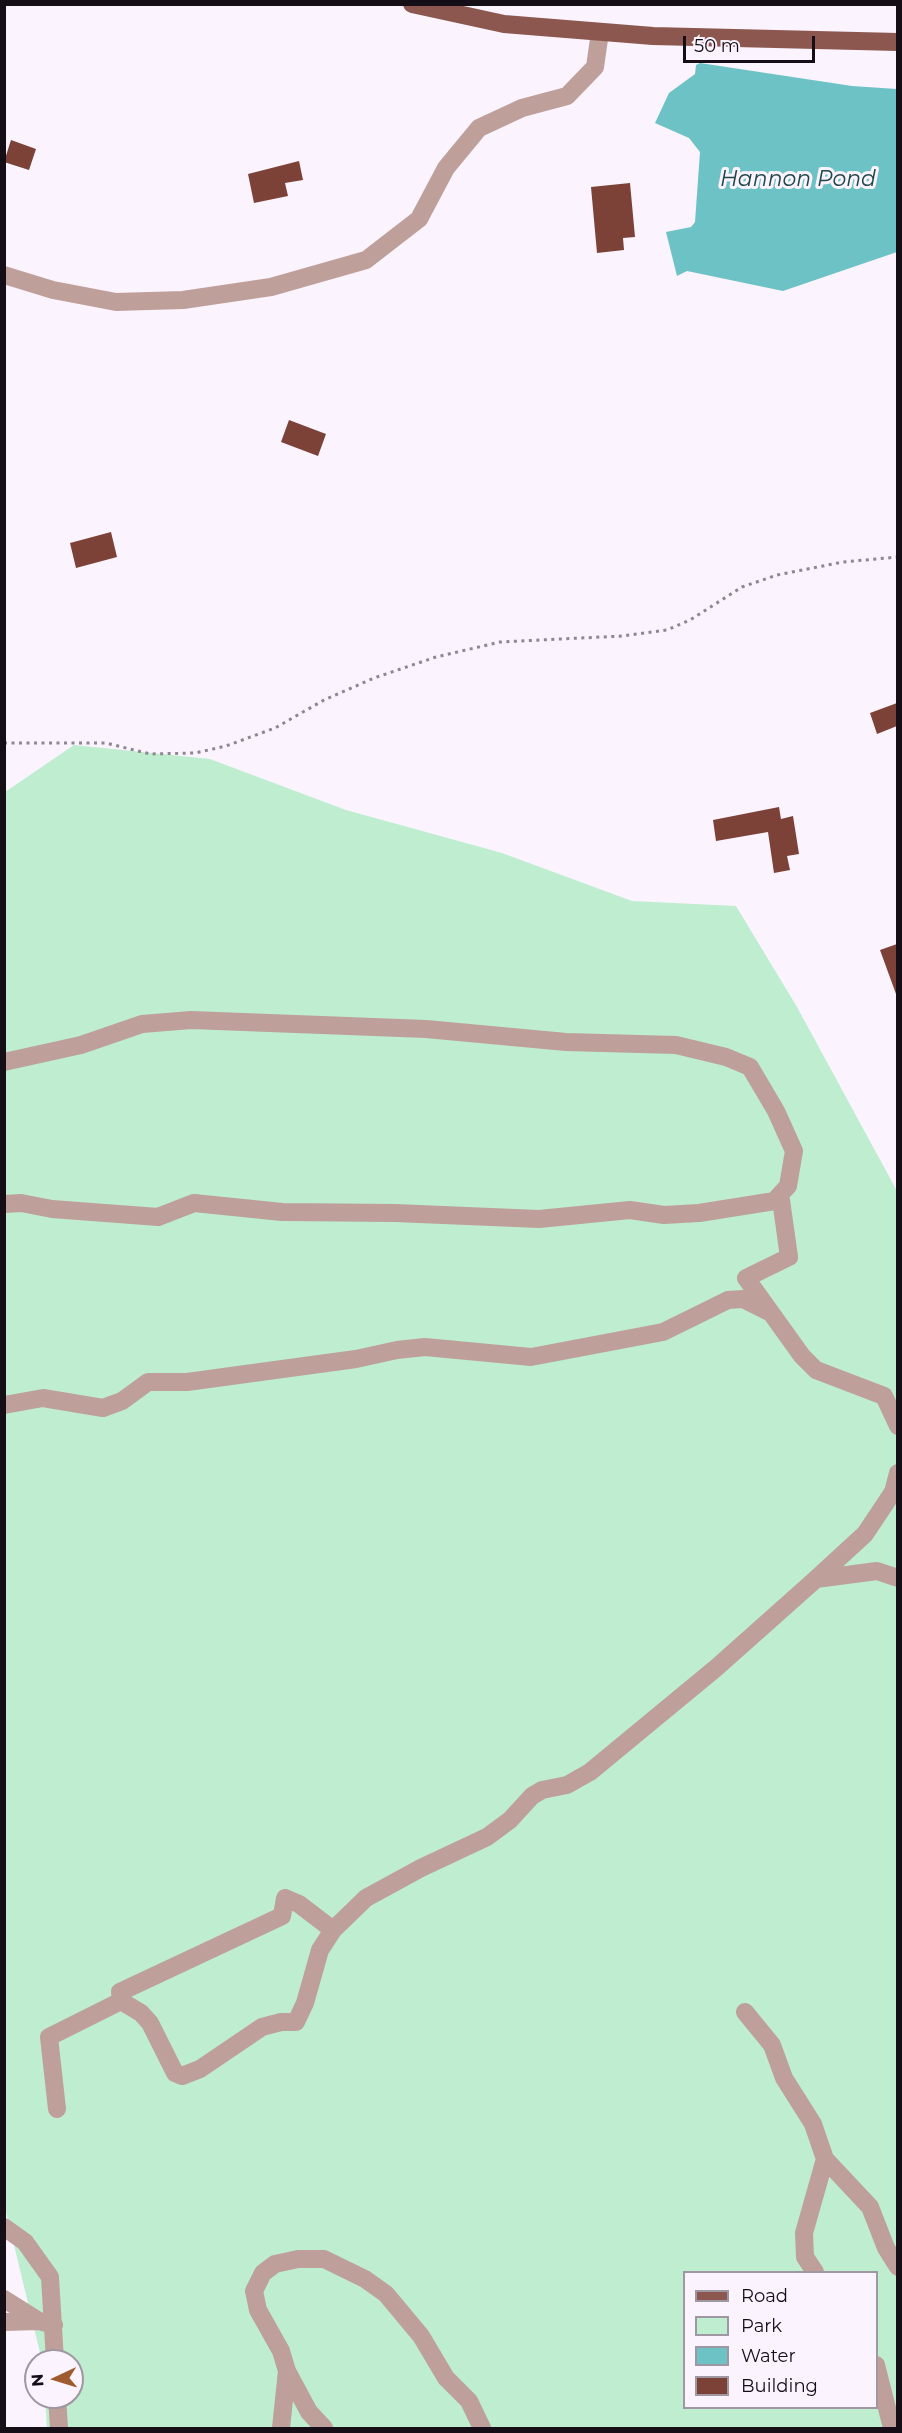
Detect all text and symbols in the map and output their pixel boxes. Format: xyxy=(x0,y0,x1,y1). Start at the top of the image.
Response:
scale bar xyxy=(686,24,818,62)
text: 50 m xyxy=(694,35,740,57)
water label: Hannon Pond xyxy=(720,167,876,193)
legend xyxy=(683,2271,878,2409)
text: Road xyxy=(741,2285,788,2307)
text: Park xyxy=(741,2315,782,2337)
text: Water xyxy=(741,2345,796,2367)
north arrow xyxy=(24,2349,84,2409)
text: N xyxy=(28,2373,47,2387)
text: Building xyxy=(741,2375,818,2397)

